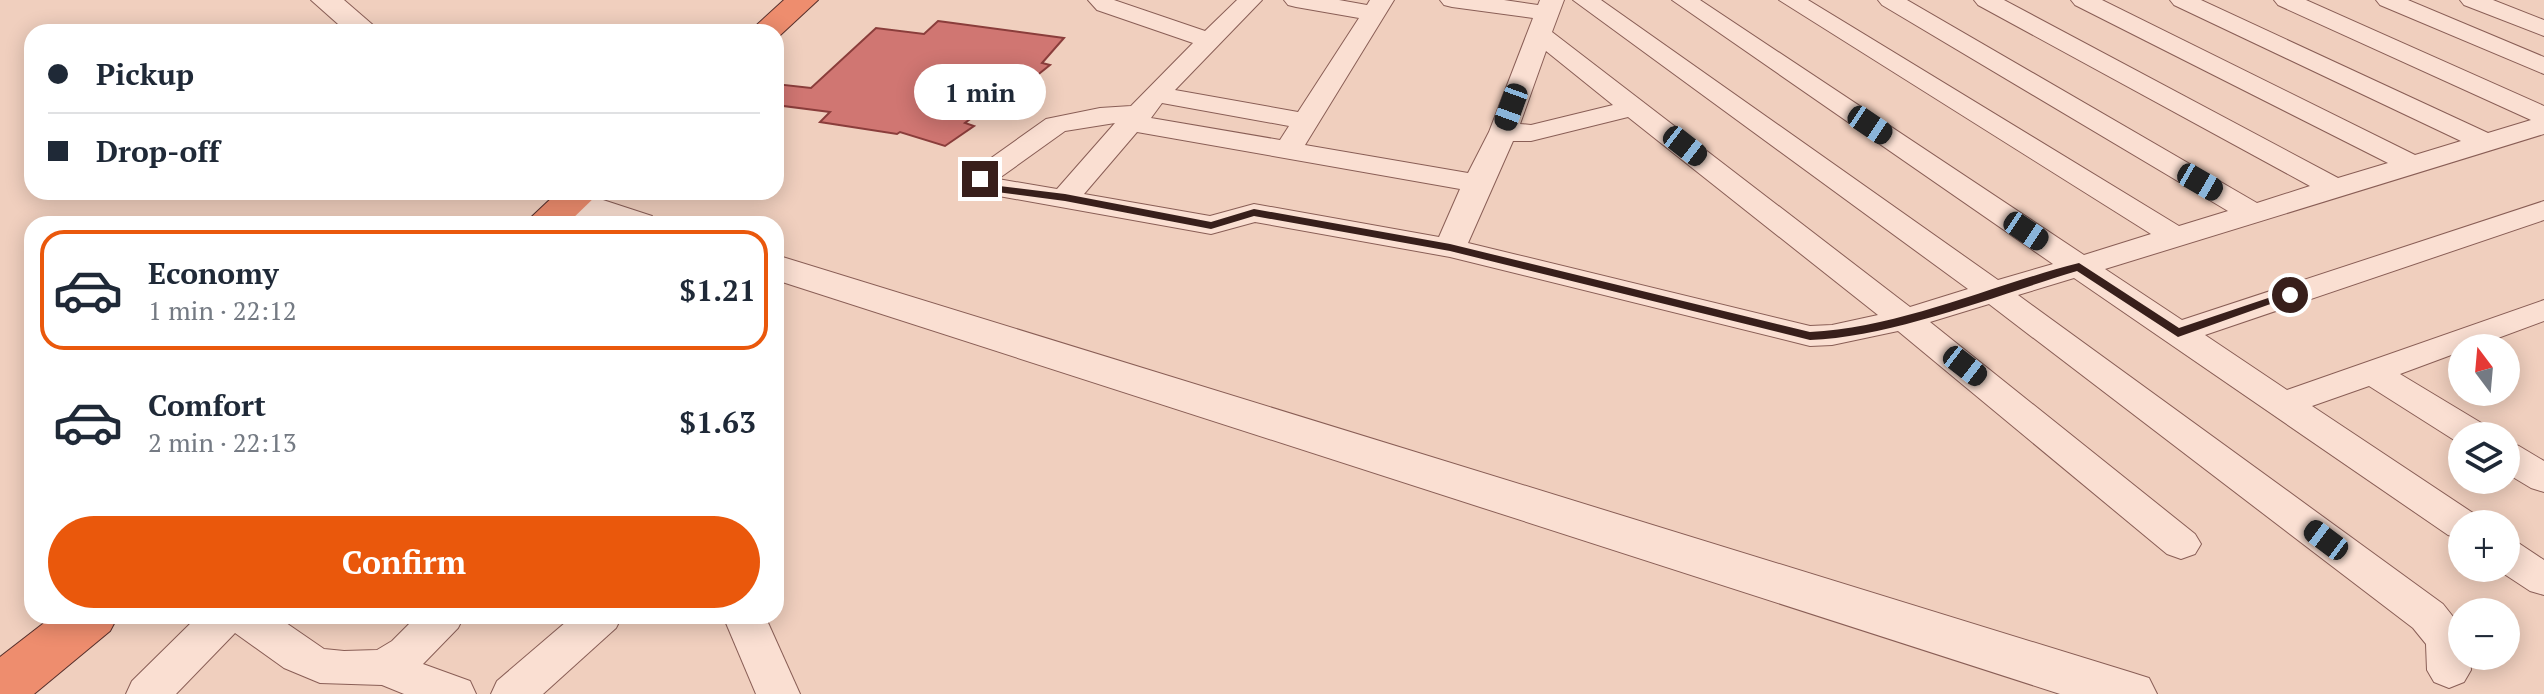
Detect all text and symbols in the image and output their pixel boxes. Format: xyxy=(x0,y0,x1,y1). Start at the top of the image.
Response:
text: Pickup xyxy=(96,54,194,94)
callout: 1 min xyxy=(914,63,1046,119)
text: 1 min xyxy=(944,75,1016,109)
car xyxy=(1492,80,1530,134)
car xyxy=(1843,102,1897,148)
car xyxy=(1659,122,1711,170)
text: Drop-off xyxy=(96,131,220,171)
car xyxy=(2173,160,2227,204)
route end xyxy=(962,161,998,197)
car xyxy=(1999,208,2053,254)
text: Economy xyxy=(148,253,279,293)
icon: car xyxy=(52,254,124,326)
text: $1.21 xyxy=(679,270,756,310)
route start xyxy=(2272,277,2308,313)
text: 1 min · 22:12 xyxy=(148,293,297,327)
north arrow xyxy=(2448,334,2520,406)
map controls xyxy=(2448,334,2520,670)
car xyxy=(1939,342,1991,390)
text: Comfort xyxy=(148,385,266,425)
icon: car xyxy=(52,386,124,458)
text: $1.63 xyxy=(679,402,756,442)
button: layers xyxy=(2448,422,2520,494)
text: 2 min · 22:13 xyxy=(148,425,297,459)
button: + xyxy=(2448,510,2520,582)
button: Confirm xyxy=(48,516,760,608)
car xyxy=(2300,516,2352,564)
button: − xyxy=(2448,598,2520,670)

